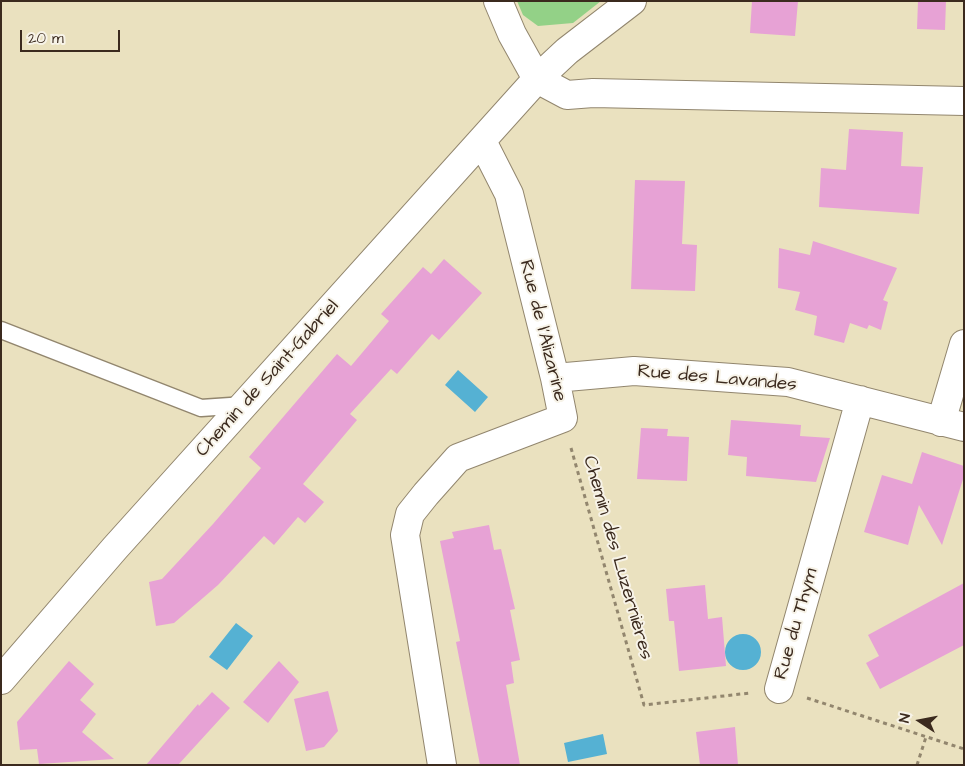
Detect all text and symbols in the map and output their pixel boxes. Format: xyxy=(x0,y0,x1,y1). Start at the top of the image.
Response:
scale bar xyxy=(22,20,122,52)
text: 20 m xyxy=(28,28,64,49)
street label: Rue de l'Alizarine xyxy=(513,258,571,404)
street label: Chemin de Saint-Gabriel xyxy=(191,296,345,462)
street label: Rue des Lavandes xyxy=(636,361,798,397)
street label: Chemin des Luzernières xyxy=(577,453,657,663)
street label: Rue du Thym xyxy=(770,566,824,682)
north arrow xyxy=(895,696,945,746)
text: N xyxy=(895,712,916,724)

